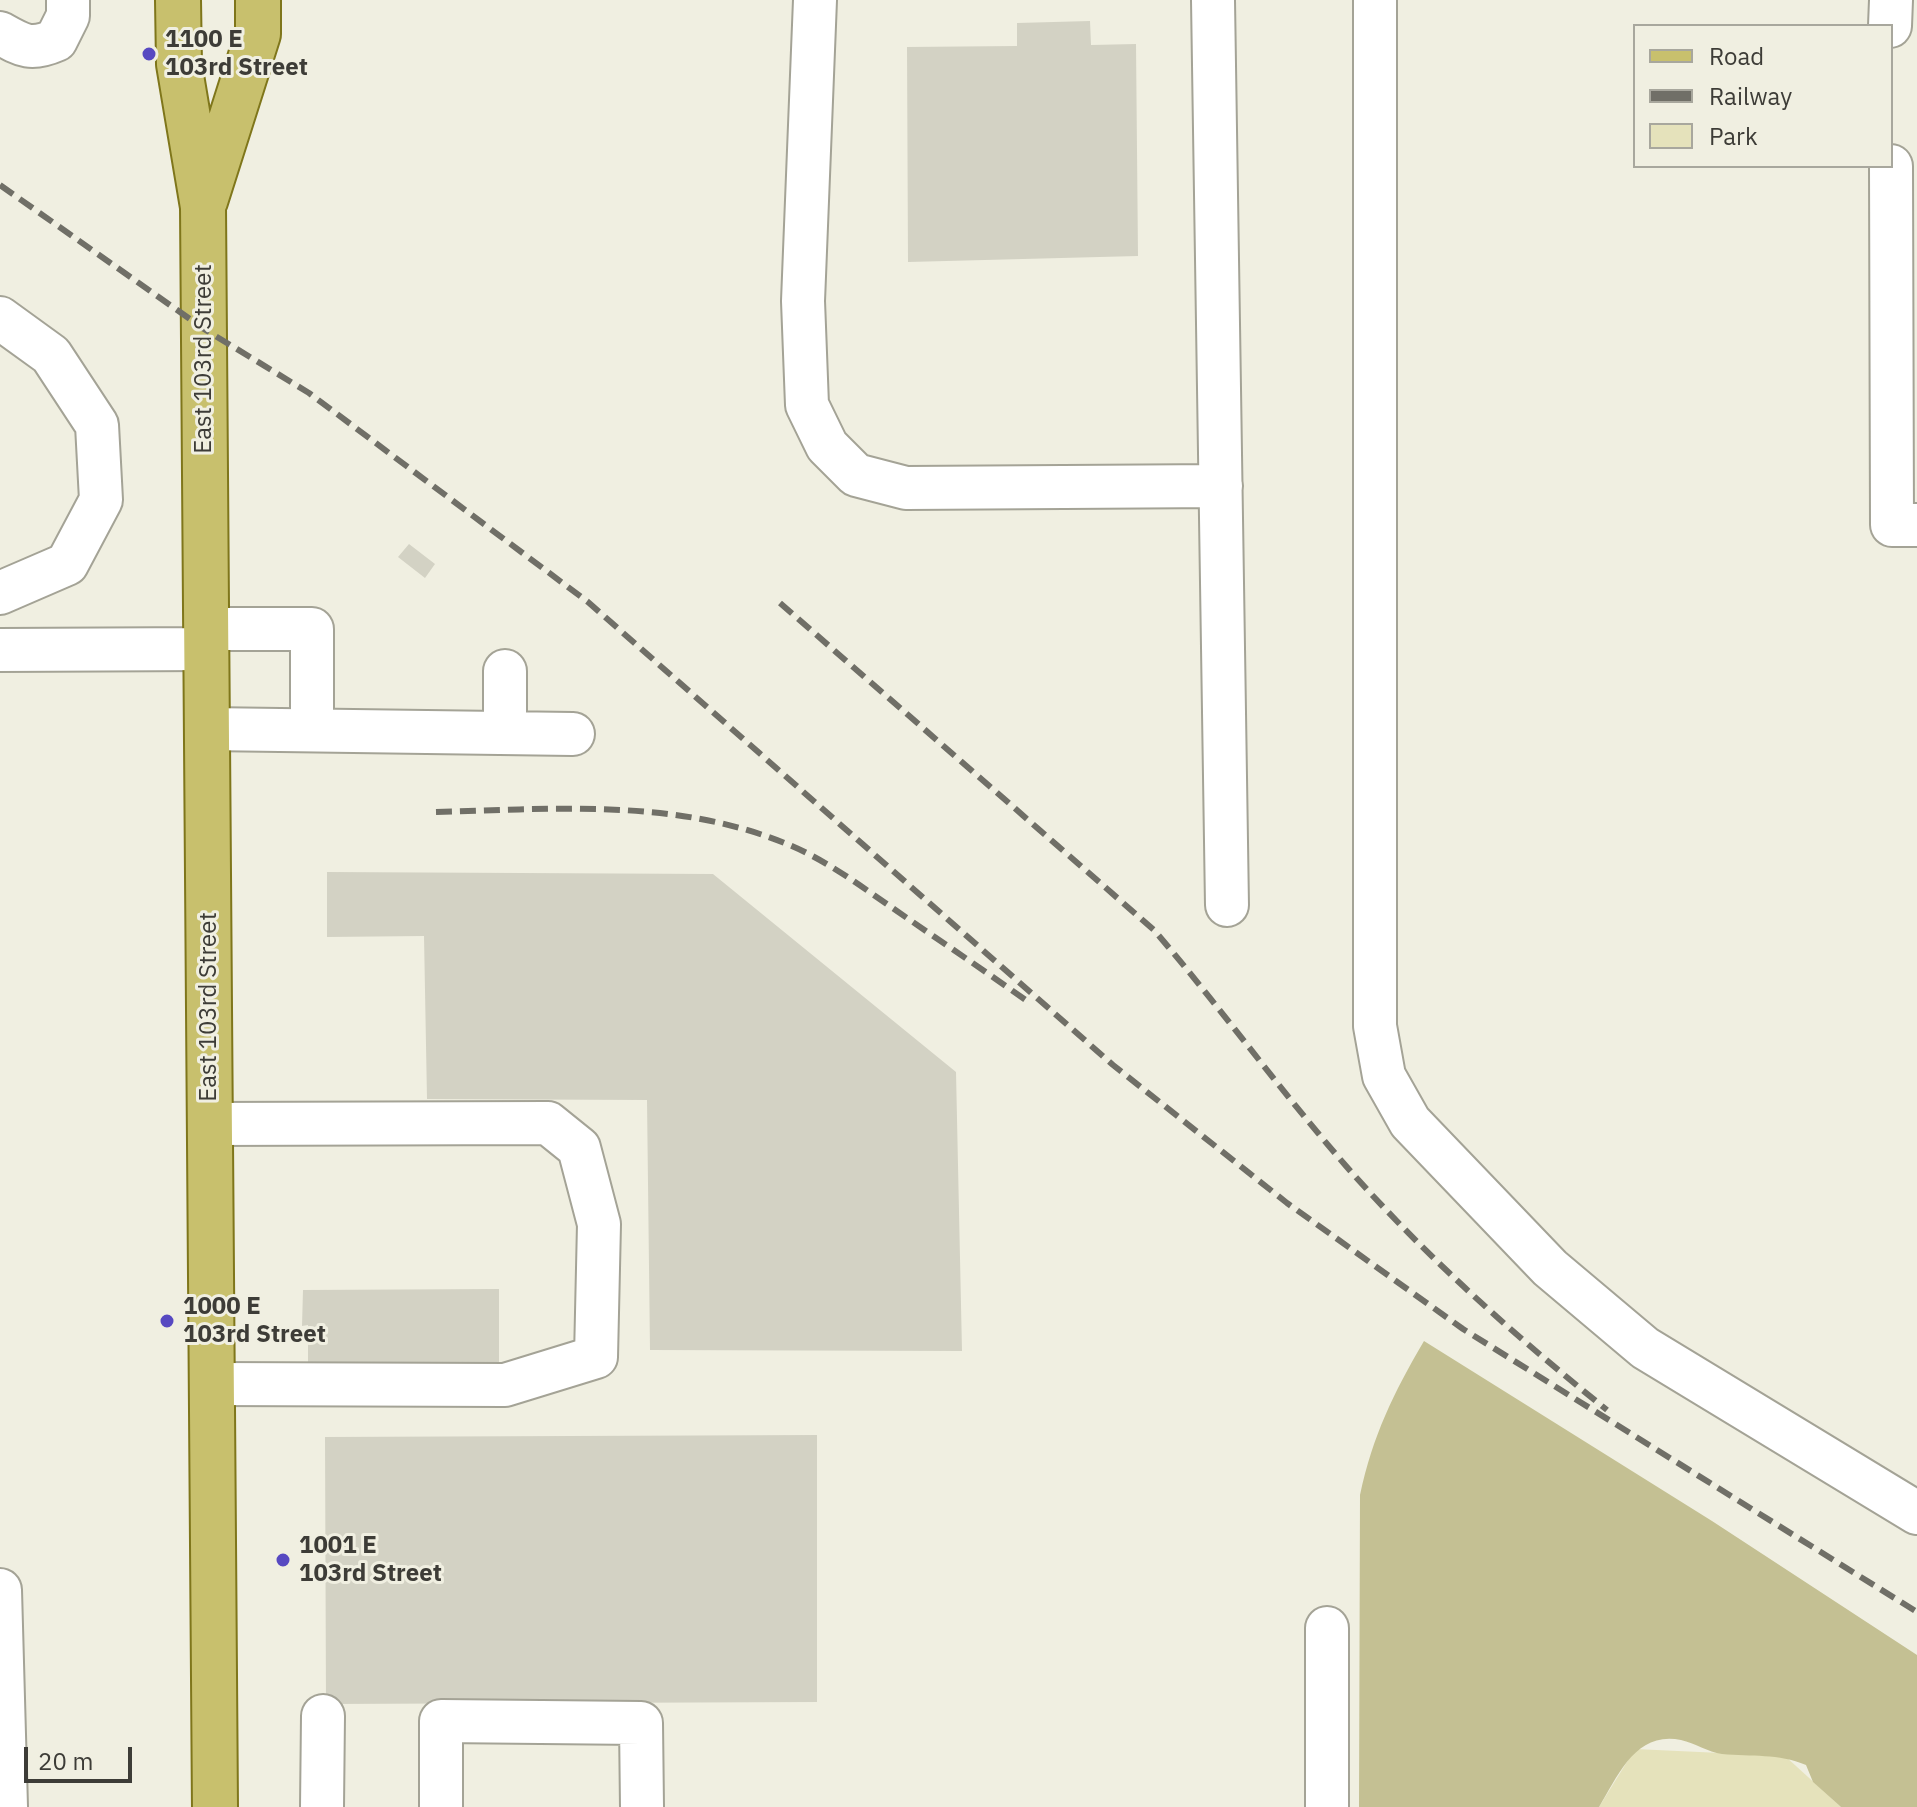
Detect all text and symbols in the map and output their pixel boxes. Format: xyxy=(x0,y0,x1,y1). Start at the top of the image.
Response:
legend xyxy=(1633,24,1893,168)
place label: 1100 E 103rd Street xyxy=(165,26,308,82)
text: Road xyxy=(1709,40,1764,72)
marker: 1100 E 103rd Street xyxy=(140,45,158,63)
text: Railway xyxy=(1709,80,1792,112)
text: Park xyxy=(1709,120,1758,152)
street label: East 103rd Street xyxy=(190,264,218,454)
street label: East 103rd Street xyxy=(195,912,223,1102)
place label: 1000 E 103rd Street xyxy=(183,1293,326,1349)
marker: 1000 E 103rd Street xyxy=(158,1312,176,1330)
place label: 1001 E 103rd Street xyxy=(299,1532,442,1588)
marker: 1001 E 103rd Street xyxy=(274,1551,292,1569)
scale bar xyxy=(28,1731,136,1781)
text: 20 m xyxy=(38,1745,93,1777)

